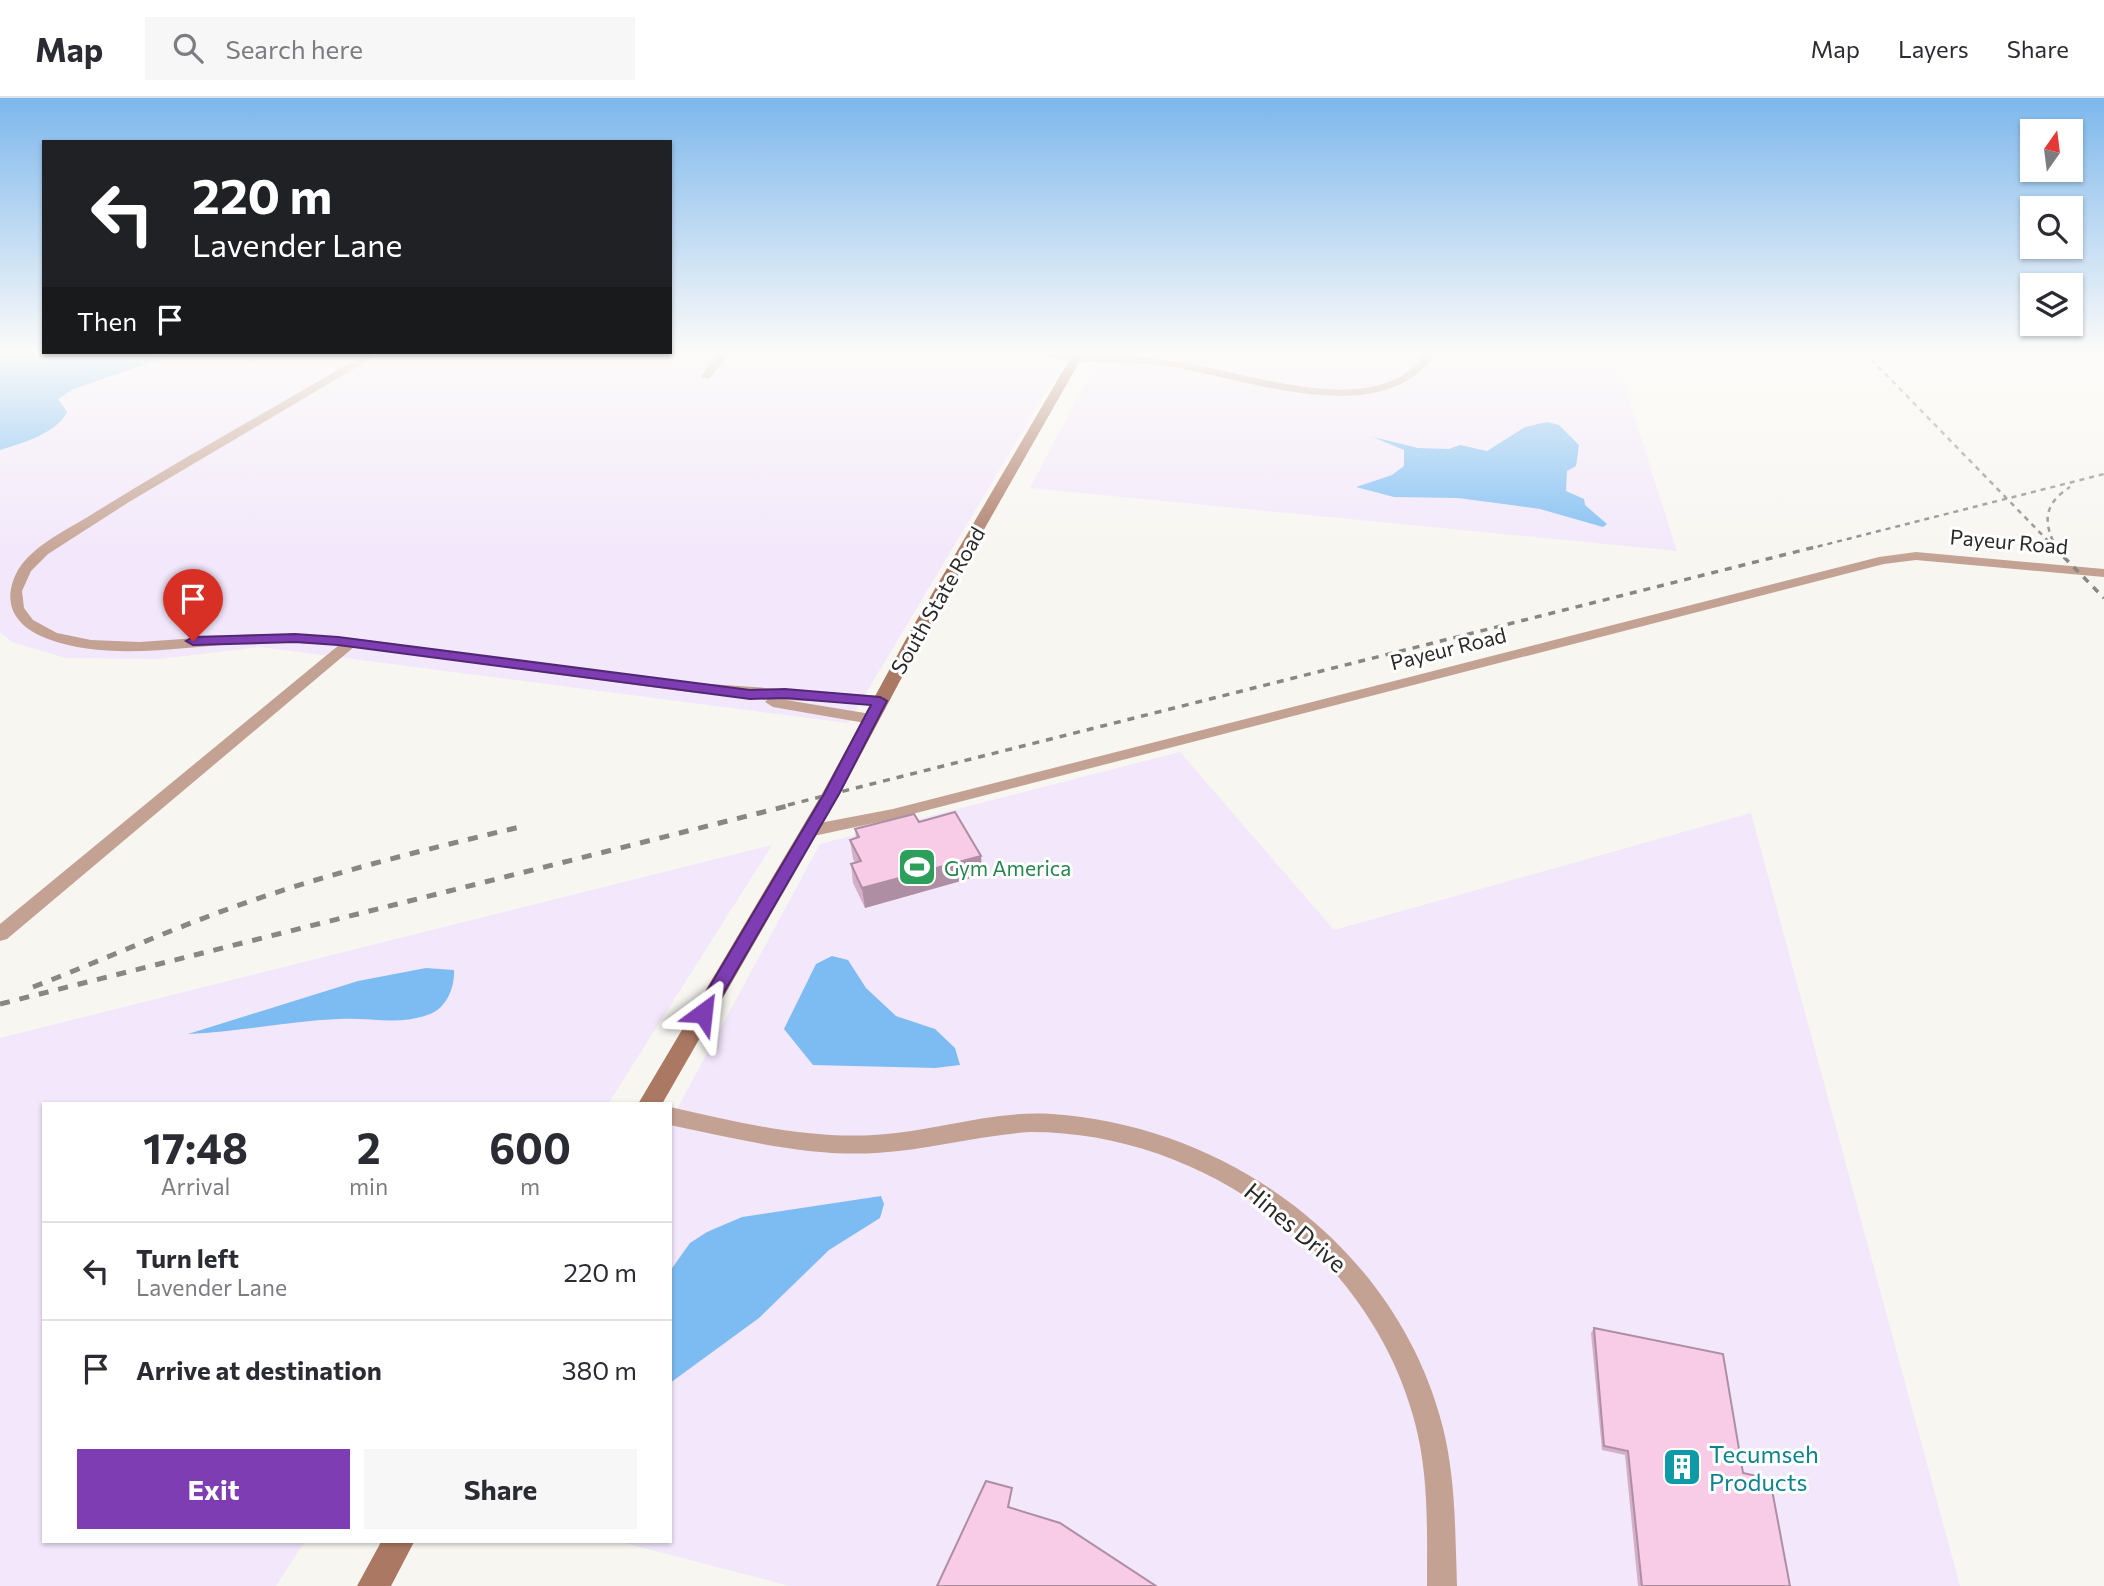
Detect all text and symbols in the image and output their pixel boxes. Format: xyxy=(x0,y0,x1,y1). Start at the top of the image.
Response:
search box xyxy=(145,17,635,80)
text: Map xyxy=(35,28,103,69)
icon: search xyxy=(169,29,207,67)
text: Search here xyxy=(225,33,363,64)
text: Map xyxy=(1811,34,1860,63)
text: Layers xyxy=(1898,34,1969,63)
text: Share xyxy=(2007,34,2069,63)
north arrow xyxy=(2020,119,2082,182)
map controls xyxy=(2020,119,2083,336)
text: 220 m xyxy=(192,164,332,224)
icon: left xyxy=(77,168,168,259)
button: search xyxy=(2020,196,2083,259)
text: Lavender Lane xyxy=(192,224,402,264)
button: layers xyxy=(2020,273,2083,336)
icon: arrive xyxy=(151,301,189,339)
text: Then xyxy=(77,305,137,336)
street label: South State Road xyxy=(885,522,989,678)
street label: Payeur Road xyxy=(1949,523,2069,559)
pin xyxy=(163,569,223,641)
icon: arrive xyxy=(174,580,212,618)
street label: Payeur Road xyxy=(1387,622,1509,674)
sports icon: Gym America xyxy=(896,846,938,888)
place label: Gym America xyxy=(944,855,1071,880)
position arrow xyxy=(666,976,740,1050)
text: 17:48 xyxy=(143,1121,248,1173)
text: 2 xyxy=(357,1121,381,1173)
text: 600 xyxy=(489,1121,571,1173)
text: Arrival xyxy=(161,1172,230,1200)
text: min xyxy=(349,1172,388,1200)
text: m xyxy=(520,1172,540,1200)
street label: Hines Drive xyxy=(1239,1176,1353,1278)
text: Turn left xyxy=(136,1242,239,1273)
icon: left xyxy=(77,1252,115,1290)
text: 220 m xyxy=(564,1256,637,1287)
text: Lavender Lane xyxy=(136,1273,287,1301)
icon: arrive xyxy=(77,1350,115,1388)
text: Arrive at destination xyxy=(136,1354,382,1385)
text: 380 m xyxy=(562,1354,637,1385)
place label: Tecumseh Products xyxy=(1709,1439,1819,1496)
building icon: Tecumseh Products xyxy=(1661,1446,1703,1488)
button: Exit xyxy=(77,1449,350,1529)
button: Share xyxy=(364,1449,637,1529)

